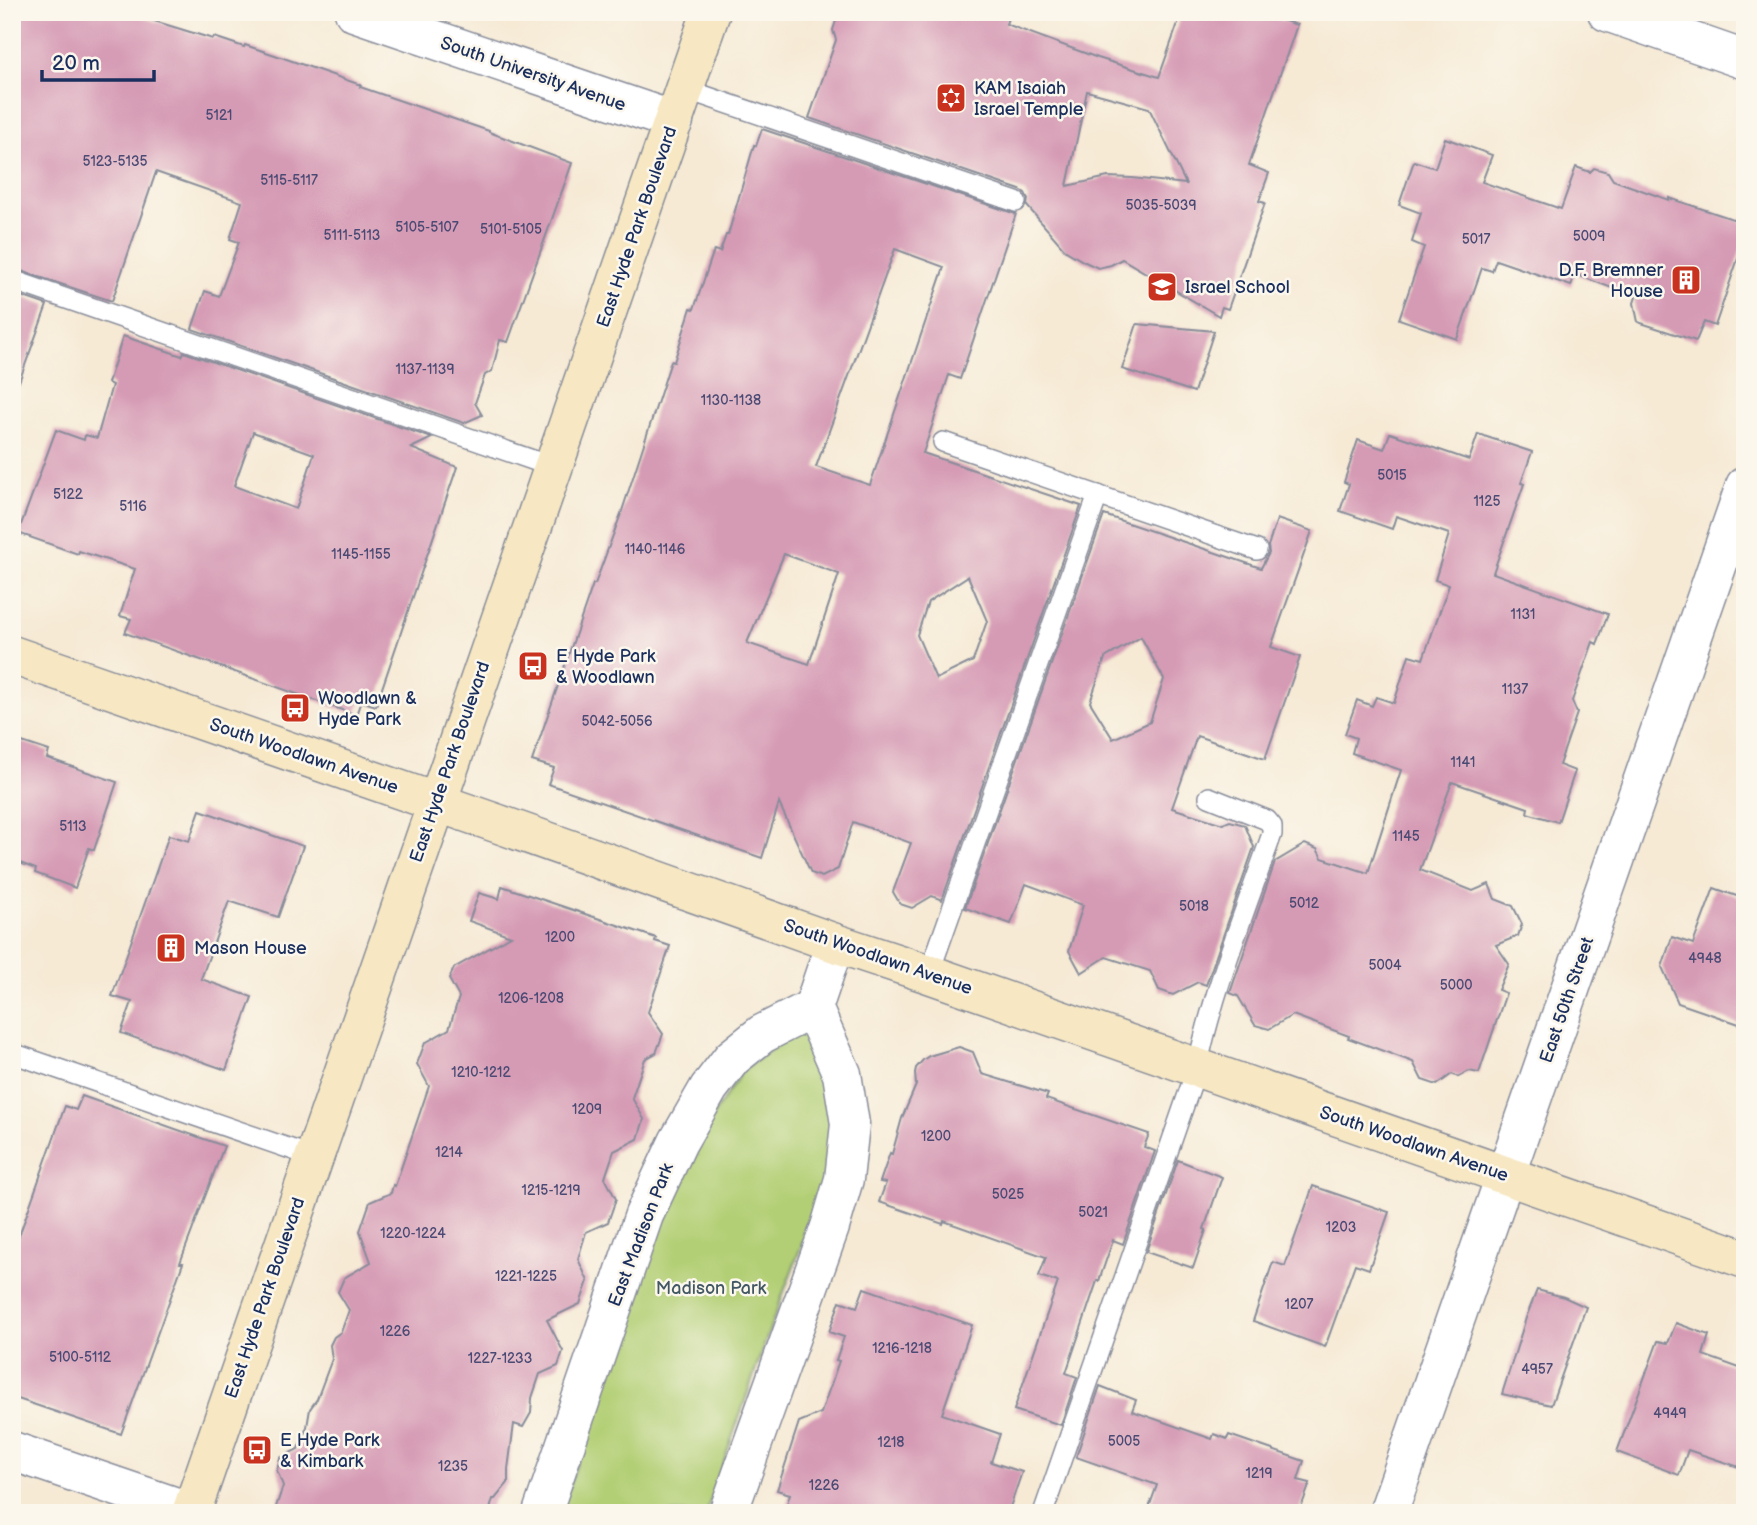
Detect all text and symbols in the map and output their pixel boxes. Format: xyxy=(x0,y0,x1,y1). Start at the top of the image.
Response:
street label: South University Avenue xyxy=(438,32,629,116)
scale bar xyxy=(42,38,154,82)
text: 20 m xyxy=(52,51,100,76)
place label: KAM Isaiah Israel Temple xyxy=(974,78,1084,120)
synagogue icon: KAM Isaiah Israel Temple xyxy=(934,81,968,115)
house number: 5121 xyxy=(206,107,232,124)
street label: East Hyde Park Boulevard xyxy=(593,124,681,330)
house number: 5123-5135 xyxy=(82,153,148,170)
house number: 5115-5117 xyxy=(260,172,318,189)
house number: 5035-5039 xyxy=(1126,197,1196,214)
house number: 5105-5107 xyxy=(395,219,459,236)
house number: 5101-5105 xyxy=(480,221,542,238)
house number: 5111-5113 xyxy=(324,227,380,244)
house number: 5009 xyxy=(1573,228,1605,245)
house number: 5017 xyxy=(1462,231,1490,248)
place label: D.F. Bremner House xyxy=(1558,260,1664,302)
building icon: D.F. Bremner House xyxy=(1669,263,1703,297)
school or university icon: Israel School xyxy=(1145,270,1179,304)
place label: Israel School xyxy=(1185,277,1290,298)
house number: 1137-1139 xyxy=(396,361,454,378)
house number: 1130-1138 xyxy=(701,392,761,409)
house number: 5015 xyxy=(1377,467,1407,484)
house number: 5122 xyxy=(53,486,84,503)
house number: 1125 xyxy=(1473,493,1501,510)
house number: 5116 xyxy=(119,498,147,515)
house number: 1140-1146 xyxy=(625,541,686,558)
house number: 1145-1155 xyxy=(331,546,391,563)
house number: 1131 xyxy=(1511,606,1535,623)
place label: E Hyde Park & Woodlawn xyxy=(556,646,656,688)
bus stop icon: E Hyde Park & Woodlawn xyxy=(516,649,550,683)
street label: East Hyde Park Boulevard xyxy=(406,659,494,865)
house number: 1137 xyxy=(1502,681,1528,698)
place label: Woodlawn & Hyde Park xyxy=(318,688,417,730)
bus stop icon: Woodlawn & Hyde Park xyxy=(278,691,312,725)
house number: 5042-5056 xyxy=(581,713,653,730)
street label: South Woodlawn Avenue xyxy=(207,714,401,798)
house number: 1141 xyxy=(1451,754,1475,771)
house number: 5113 xyxy=(59,818,87,835)
house number: 1145 xyxy=(1392,828,1420,845)
house number: 5012 xyxy=(1289,895,1320,912)
house number: 5018 xyxy=(1179,898,1209,915)
street label: South Woodlawn Avenue xyxy=(781,915,975,999)
house number: 1200 xyxy=(545,929,575,946)
building icon: Mason House xyxy=(154,931,188,965)
street label: East 50th Street xyxy=(1536,934,1599,1066)
place label: Mason House xyxy=(194,938,307,959)
house number: 4948 xyxy=(1688,950,1722,967)
house number: 5004 xyxy=(1368,957,1402,974)
house number: 5000 xyxy=(1440,977,1472,994)
house number: 1206-1208 xyxy=(498,990,564,1007)
house number: 1210-1212 xyxy=(451,1064,511,1081)
house number: 1209 xyxy=(572,1101,602,1118)
street label: South Woodlawn Avenue xyxy=(1317,1102,1511,1186)
house number: 1200 xyxy=(921,1128,951,1145)
house number: 1214 xyxy=(435,1144,463,1161)
street label: East Madison Park xyxy=(604,1160,678,1310)
house number: 1215-1219 xyxy=(521,1182,581,1199)
house number: 5025 xyxy=(992,1186,1024,1203)
street label: East Hyde Park Boulevard xyxy=(221,1195,309,1401)
house number: 5021 xyxy=(1078,1204,1108,1221)
house number: 1203 xyxy=(1326,1219,1356,1236)
house number: 1220-1224 xyxy=(380,1225,446,1242)
house number: 1221-1225 xyxy=(495,1268,557,1285)
park label: Madison Park xyxy=(656,1278,766,1299)
house number: 1207 xyxy=(1285,1296,1314,1313)
house number: 1226 xyxy=(380,1323,411,1340)
house number: 1216-1218 xyxy=(872,1340,932,1357)
house number: 5100-5112 xyxy=(49,1349,112,1366)
house number: 1227-1233 xyxy=(468,1350,532,1367)
house number: 4957 xyxy=(1521,1361,1553,1378)
house number: 4949 xyxy=(1653,1405,1687,1422)
place label: E Hyde Park & Kimbark xyxy=(280,1430,380,1472)
bus stop icon: E Hyde Park & Kimbark xyxy=(240,1433,274,1467)
house number: 5005 xyxy=(1108,1433,1140,1450)
house number: 1218 xyxy=(877,1434,905,1451)
house number: 1235 xyxy=(438,1458,468,1475)
house number: 1219 xyxy=(1246,1465,1272,1482)
house number: 1226 xyxy=(809,1477,840,1494)

